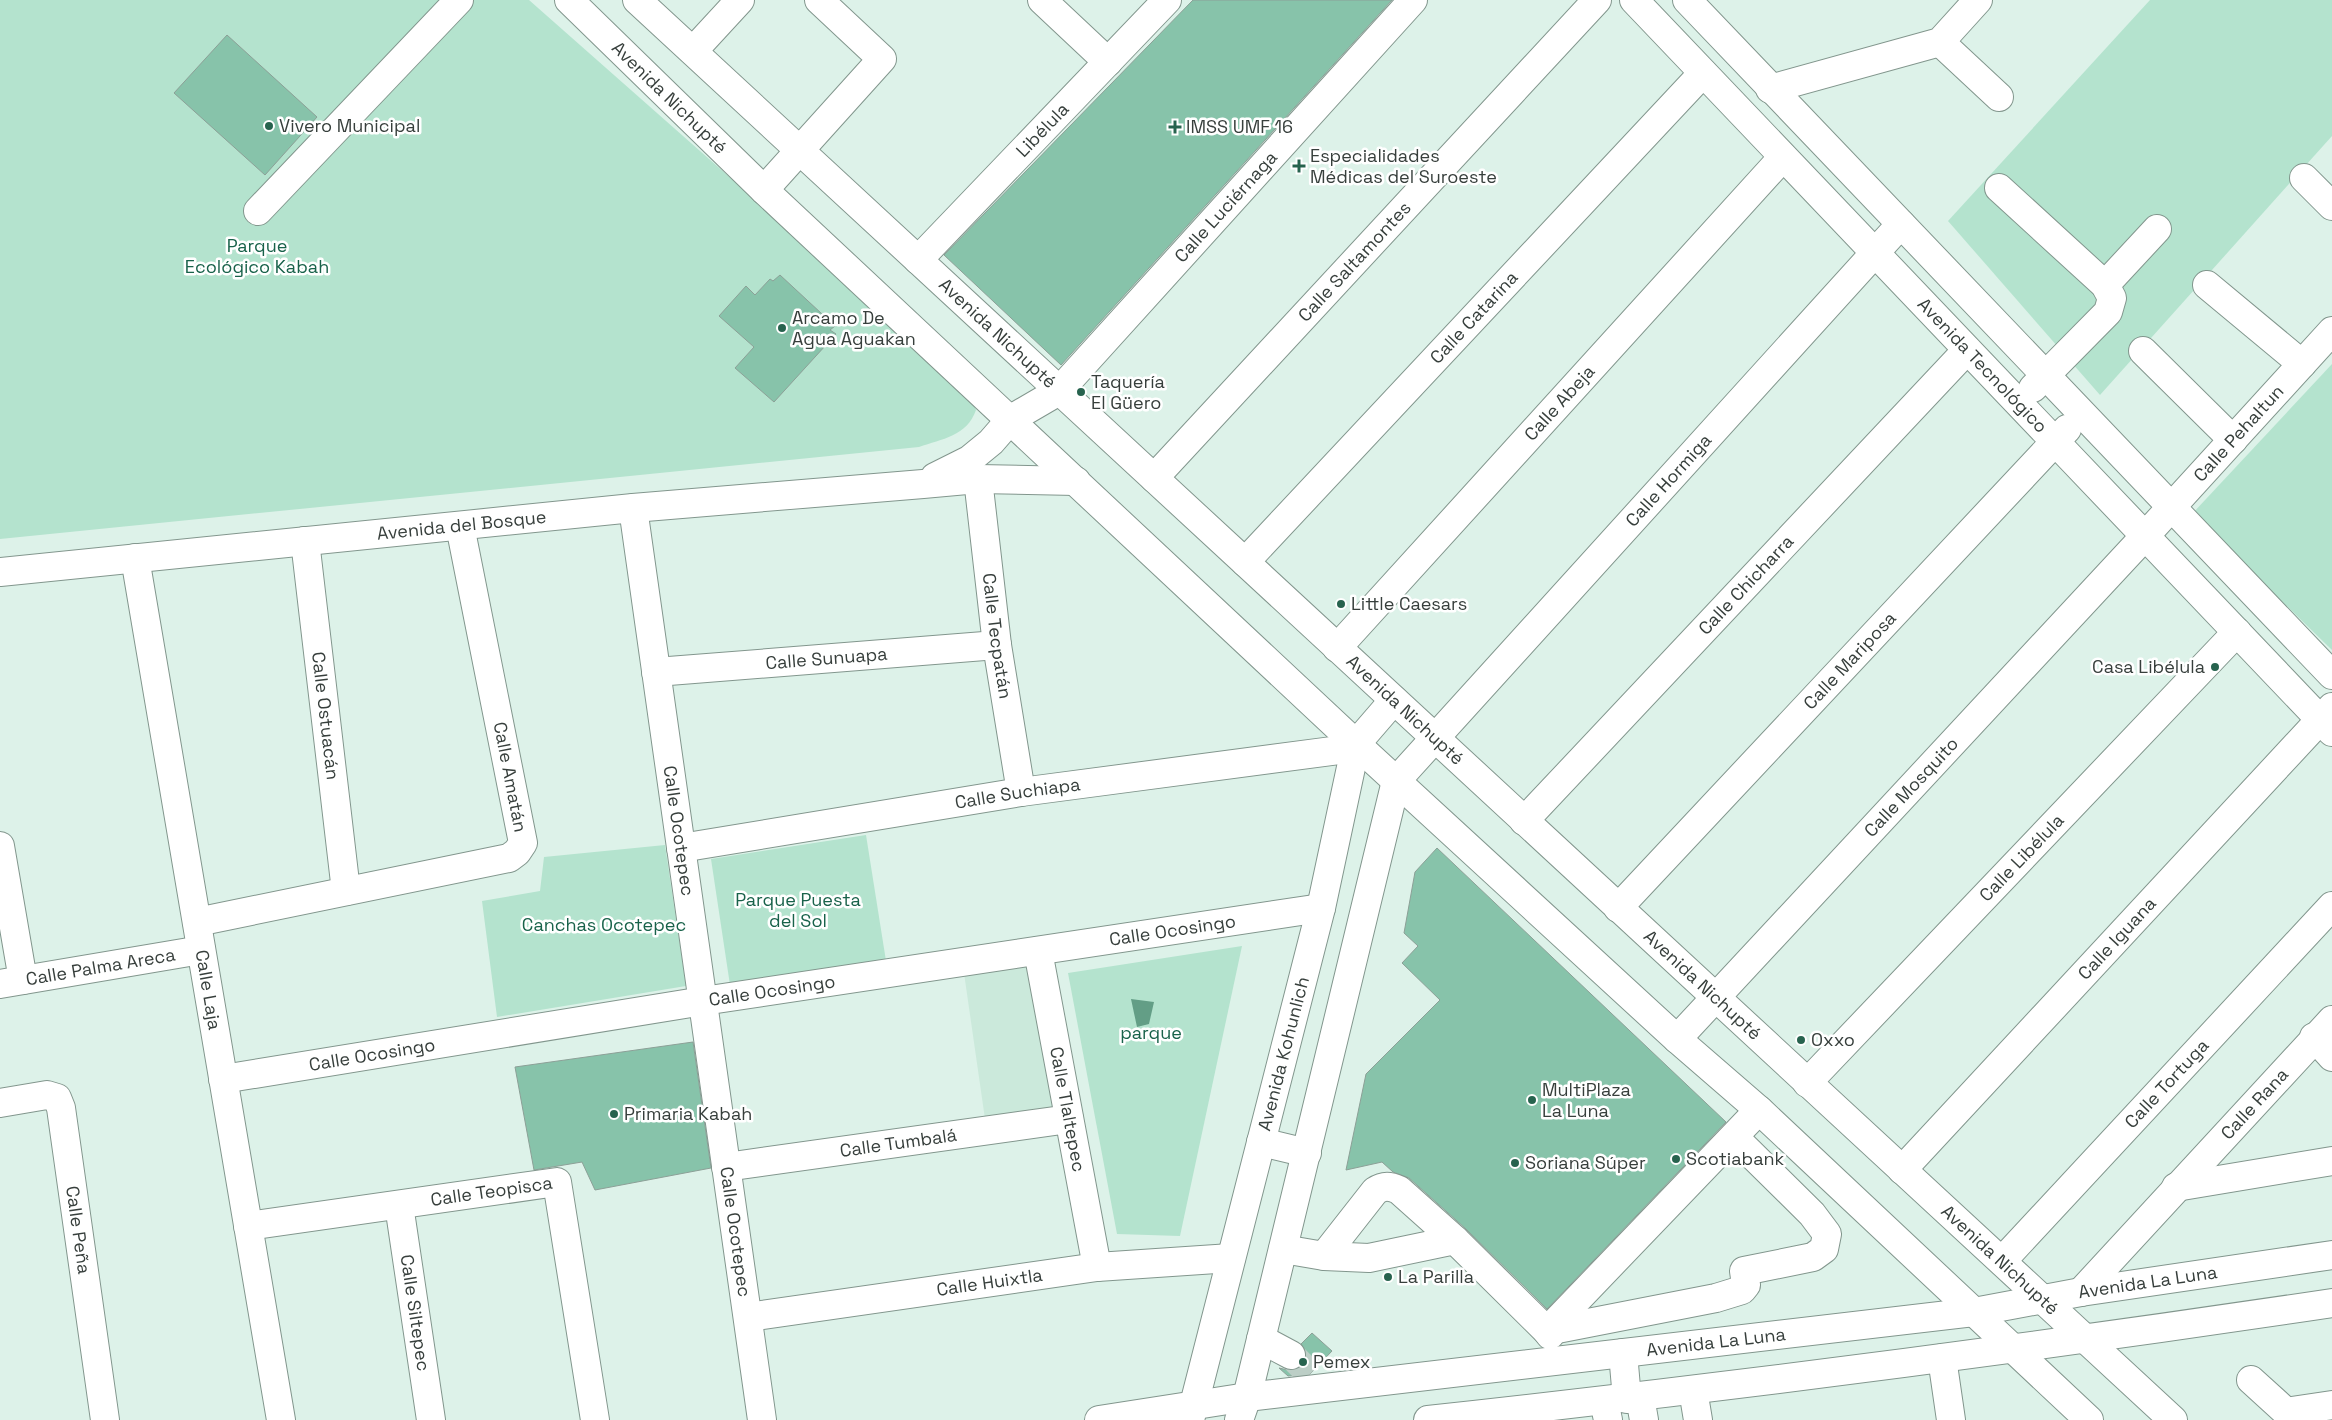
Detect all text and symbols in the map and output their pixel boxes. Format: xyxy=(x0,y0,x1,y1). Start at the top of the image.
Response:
street label: Avenida Nichupté xyxy=(607,36,732,159)
street label: Libélula xyxy=(1011,98,1074,162)
place label: Vivero Municipal xyxy=(279,114,420,137)
place label: IMSS UMF 16 xyxy=(1186,115,1293,138)
marker: Vivero Municipal xyxy=(263,120,275,132)
marker: IMSS UMF 16 xyxy=(1168,120,1182,134)
place label: Especialidades Médicas del Suroeste xyxy=(1310,144,1497,188)
street label: Calle Luciérnaga xyxy=(1169,146,1282,267)
marker: Especialidades Médicas del Suroeste xyxy=(1292,159,1306,173)
street label: Calle Saltamontes xyxy=(1293,196,1416,326)
park label: Parque Ecológico Kabah xyxy=(185,234,329,278)
street label: Calle Catarina xyxy=(1425,266,1523,368)
street label: Avenida Nichupté xyxy=(934,273,1062,393)
street label: Avenida Tecnológico xyxy=(1913,293,2053,438)
place label: Arcamo De Agua Aguakan xyxy=(792,306,916,350)
marker: Arcamo De Agua Aguakan xyxy=(776,322,788,334)
street label: Calle Abeja xyxy=(1519,360,1599,445)
place label: Taquería El Güero xyxy=(1091,370,1165,414)
street label: Calle Pehaltun xyxy=(2188,380,2288,486)
marker: Taquería El Güero xyxy=(1075,386,1087,398)
street label: Calle Hormiga xyxy=(1620,429,1716,531)
street label: Avenida del Bosque xyxy=(376,505,547,545)
street label: Calle Chicharra xyxy=(1693,530,1798,639)
street label: Calle Tecpatán xyxy=(978,572,1018,700)
place label: Little Caesars xyxy=(1351,592,1467,615)
marker: Little Caesars xyxy=(1335,598,1347,610)
street label: Calle Mariposa xyxy=(1798,607,1901,714)
street label: Calle Sunuapa xyxy=(765,642,888,674)
street label: Calle Ostuacán xyxy=(307,650,345,781)
street label: Avenida Nichupté xyxy=(1342,650,1469,770)
place label: Casa Libélula xyxy=(2092,655,2205,678)
marker: Casa Libélula xyxy=(2209,661,2221,673)
street label: Calle Amatán xyxy=(489,720,532,834)
street label: Calle Mosquito xyxy=(1859,732,1963,842)
street label: Calle Ocotepec xyxy=(659,764,700,897)
street label: Calle Suchiapa xyxy=(953,772,1082,814)
street label: Calle Libélula xyxy=(1974,809,2068,906)
park label: Parque Puesta del Sol xyxy=(735,888,861,932)
street label: Calle Iguana xyxy=(2073,892,2161,984)
street label: Calle Ocosingo xyxy=(1108,909,1237,951)
park label: Canchas Ocotepec xyxy=(522,913,686,936)
street label: Avenida Nichupté xyxy=(1639,925,1766,1045)
street label: Calle Palma Areca xyxy=(24,943,177,990)
street label: Calle Laja xyxy=(191,948,227,1032)
street label: Calle Ocosingo xyxy=(707,969,837,1011)
street label: Avenida Kohunlich xyxy=(1252,974,1314,1133)
park label: parque xyxy=(1120,1021,1182,1044)
place label: Oxxo xyxy=(1811,1028,1855,1051)
street label: Calle Ocosingo xyxy=(307,1033,437,1076)
marker: Oxxo xyxy=(1795,1034,1807,1046)
street label: Calle Tortuga xyxy=(2119,1034,2213,1133)
street label: Calle Tlaltepec xyxy=(1045,1045,1091,1174)
street label: Calle Rana xyxy=(2216,1063,2293,1144)
place label: MultiPlaza La Luna xyxy=(1542,1078,1631,1122)
marker: MultiPlaza La Luna xyxy=(1526,1094,1538,1106)
place label: Primaria Kabah xyxy=(624,1102,752,1125)
marker: Primaria Kabah xyxy=(608,1108,620,1120)
street label: Calle Tumbalá xyxy=(838,1123,958,1162)
place label: Scotiabank xyxy=(1686,1147,1785,1170)
place label: Soriana Súper xyxy=(1525,1151,1646,1174)
marker: Scotiabank xyxy=(1670,1153,1682,1165)
marker: Soriana Súper xyxy=(1509,1157,1521,1169)
street label: Calle Ocotepec xyxy=(715,1165,756,1298)
street label: Calle Teopisca xyxy=(429,1171,554,1211)
street label: Calle Peña xyxy=(61,1184,96,1275)
street label: Avenida Nichupté xyxy=(1937,1200,2064,1320)
street label: Calle Siltepec xyxy=(396,1253,436,1373)
street label: Avenida La Luna xyxy=(2077,1260,2219,1303)
street label: Calle Huixtla xyxy=(935,1263,1044,1301)
place label: La Parilla xyxy=(1398,1265,1474,1288)
marker: La Parilla xyxy=(1382,1271,1394,1283)
street label: Avenida La Luna xyxy=(1645,1322,1787,1361)
place label: Pemex xyxy=(1313,1350,1370,1373)
marker: Pemex xyxy=(1297,1356,1309,1368)

